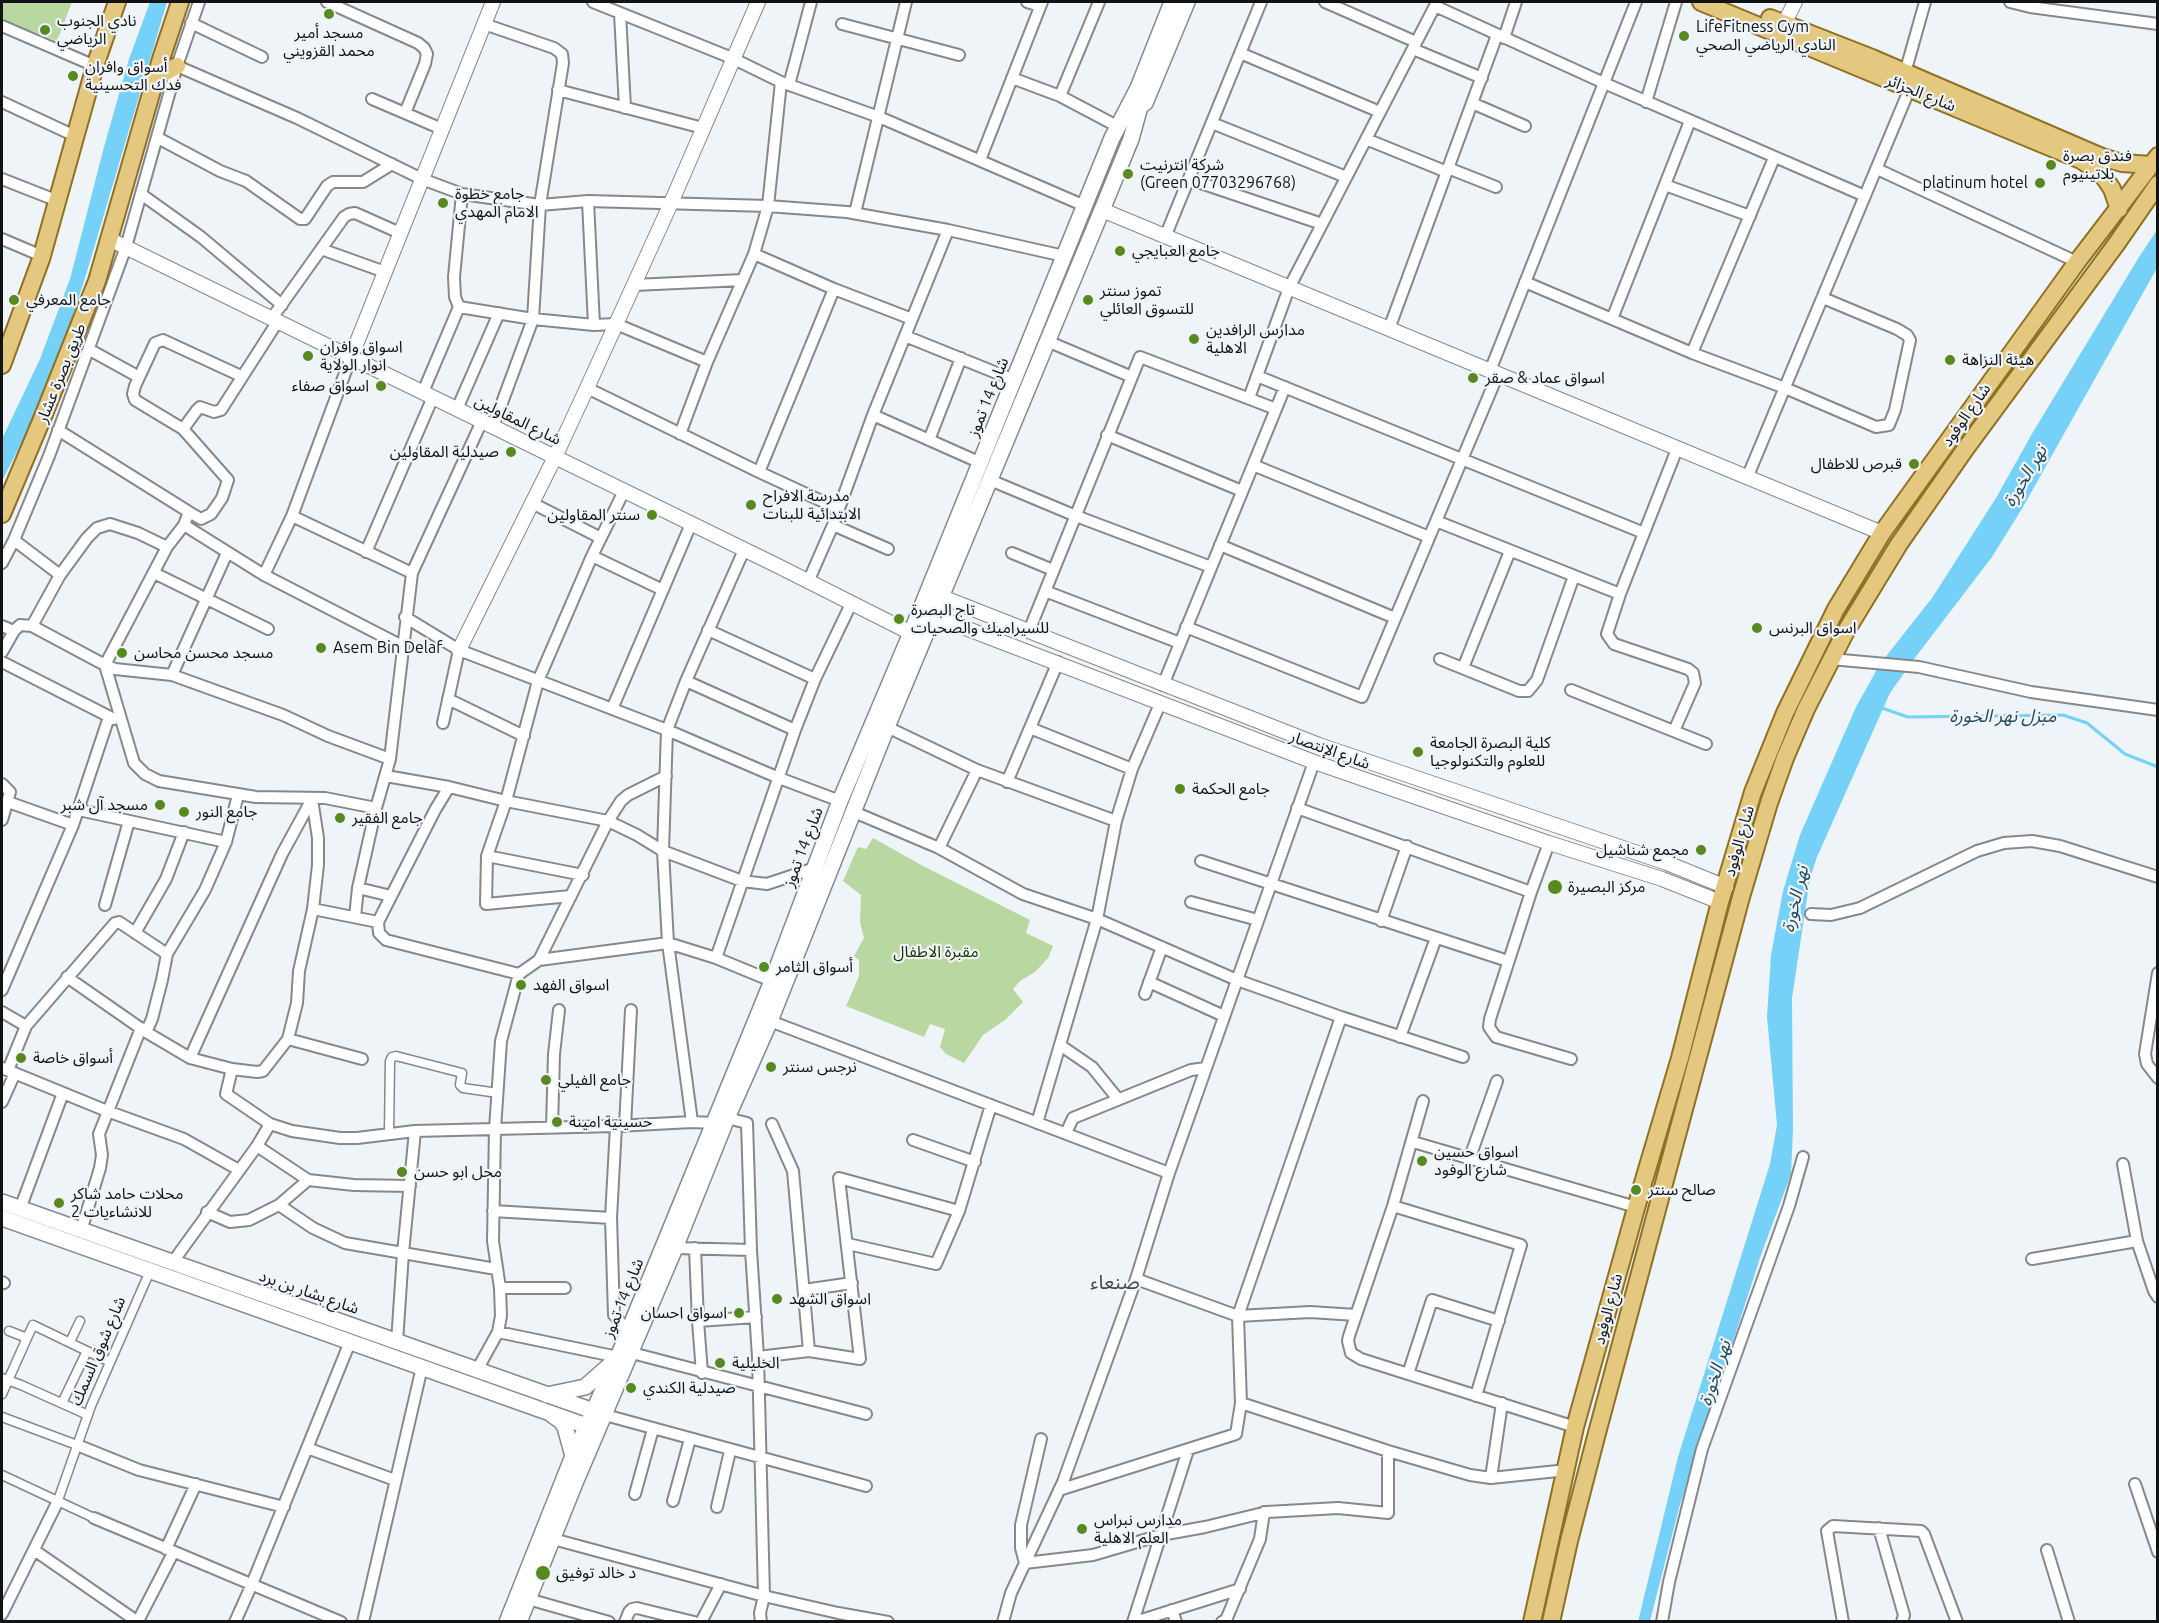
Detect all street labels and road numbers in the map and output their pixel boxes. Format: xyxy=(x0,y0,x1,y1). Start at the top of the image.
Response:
street label: شارع الجزائر xyxy=(1883,70,1959,116)
street label: طريق بصرة عشار xyxy=(32,320,90,426)
street label: شارع 14 تموز xyxy=(963,354,1013,440)
street label: شارع الوفود xyxy=(1937,380,1995,450)
street label: شارع المقاولين xyxy=(472,391,564,449)
street label: شارع الإنتصار xyxy=(1287,727,1373,773)
street label: شارع الوفود xyxy=(1720,803,1758,879)
street label: شارع 14 تموز xyxy=(779,804,827,890)
street label: شارع 14 تموز xyxy=(598,1255,648,1341)
street label: شارع بشار بن برد xyxy=(257,1266,361,1318)
street label: شارع الوفود xyxy=(1589,1271,1627,1347)
street label: شارع شوق السمك xyxy=(66,1294,130,1408)

